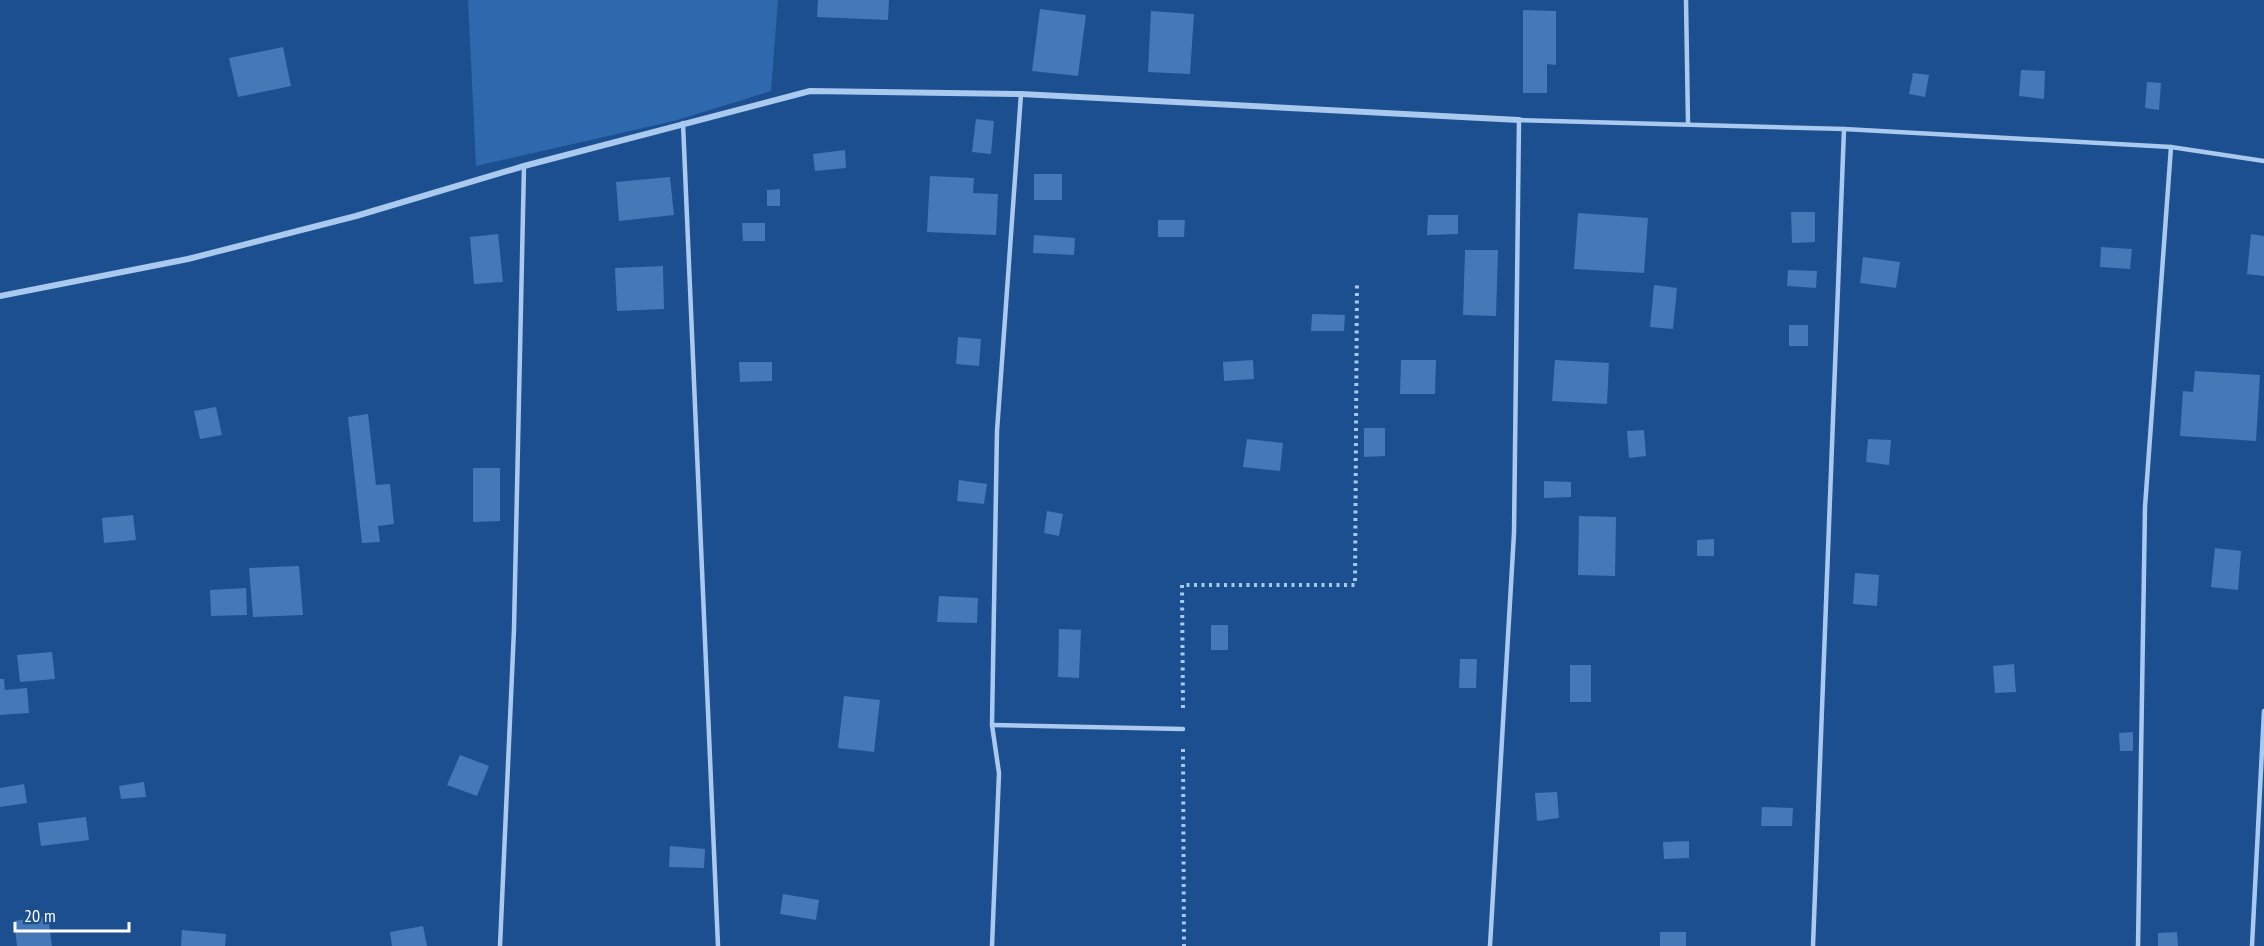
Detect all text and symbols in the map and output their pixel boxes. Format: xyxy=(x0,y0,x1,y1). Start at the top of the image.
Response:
scale bar xyxy=(15,895,129,933)
text: 20 m xyxy=(24,904,56,927)

